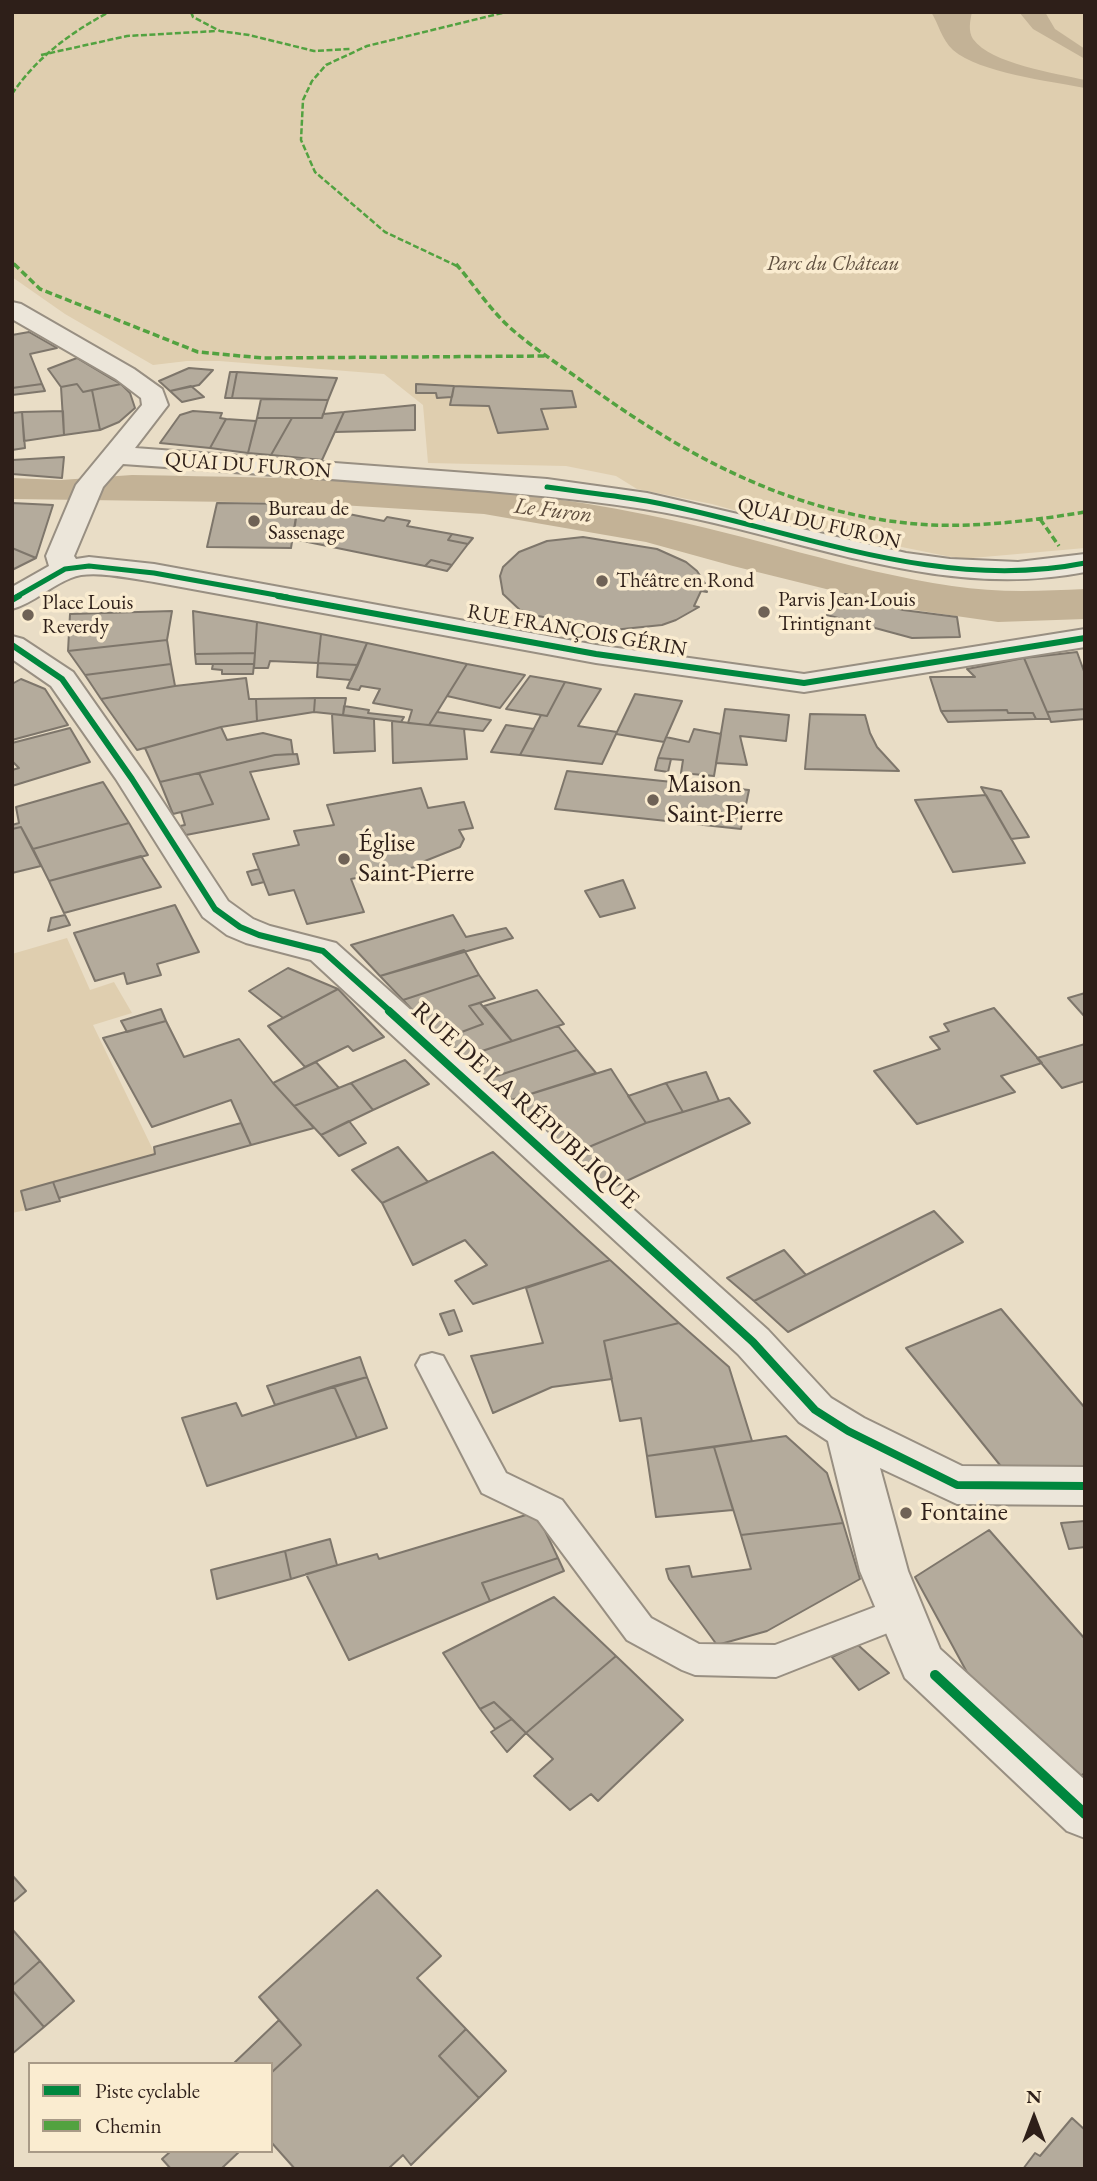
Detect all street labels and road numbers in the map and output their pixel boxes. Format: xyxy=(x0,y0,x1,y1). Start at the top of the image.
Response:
street label: QUAI DU FURON xyxy=(164,448,332,484)
street label: QUAI DU FURON xyxy=(735,493,903,555)
street label: RUE FRANÇOIS GÉRIN xyxy=(465,599,689,663)
street label: RUE DE LA RÉPUBLIQUE xyxy=(405,996,645,1216)

